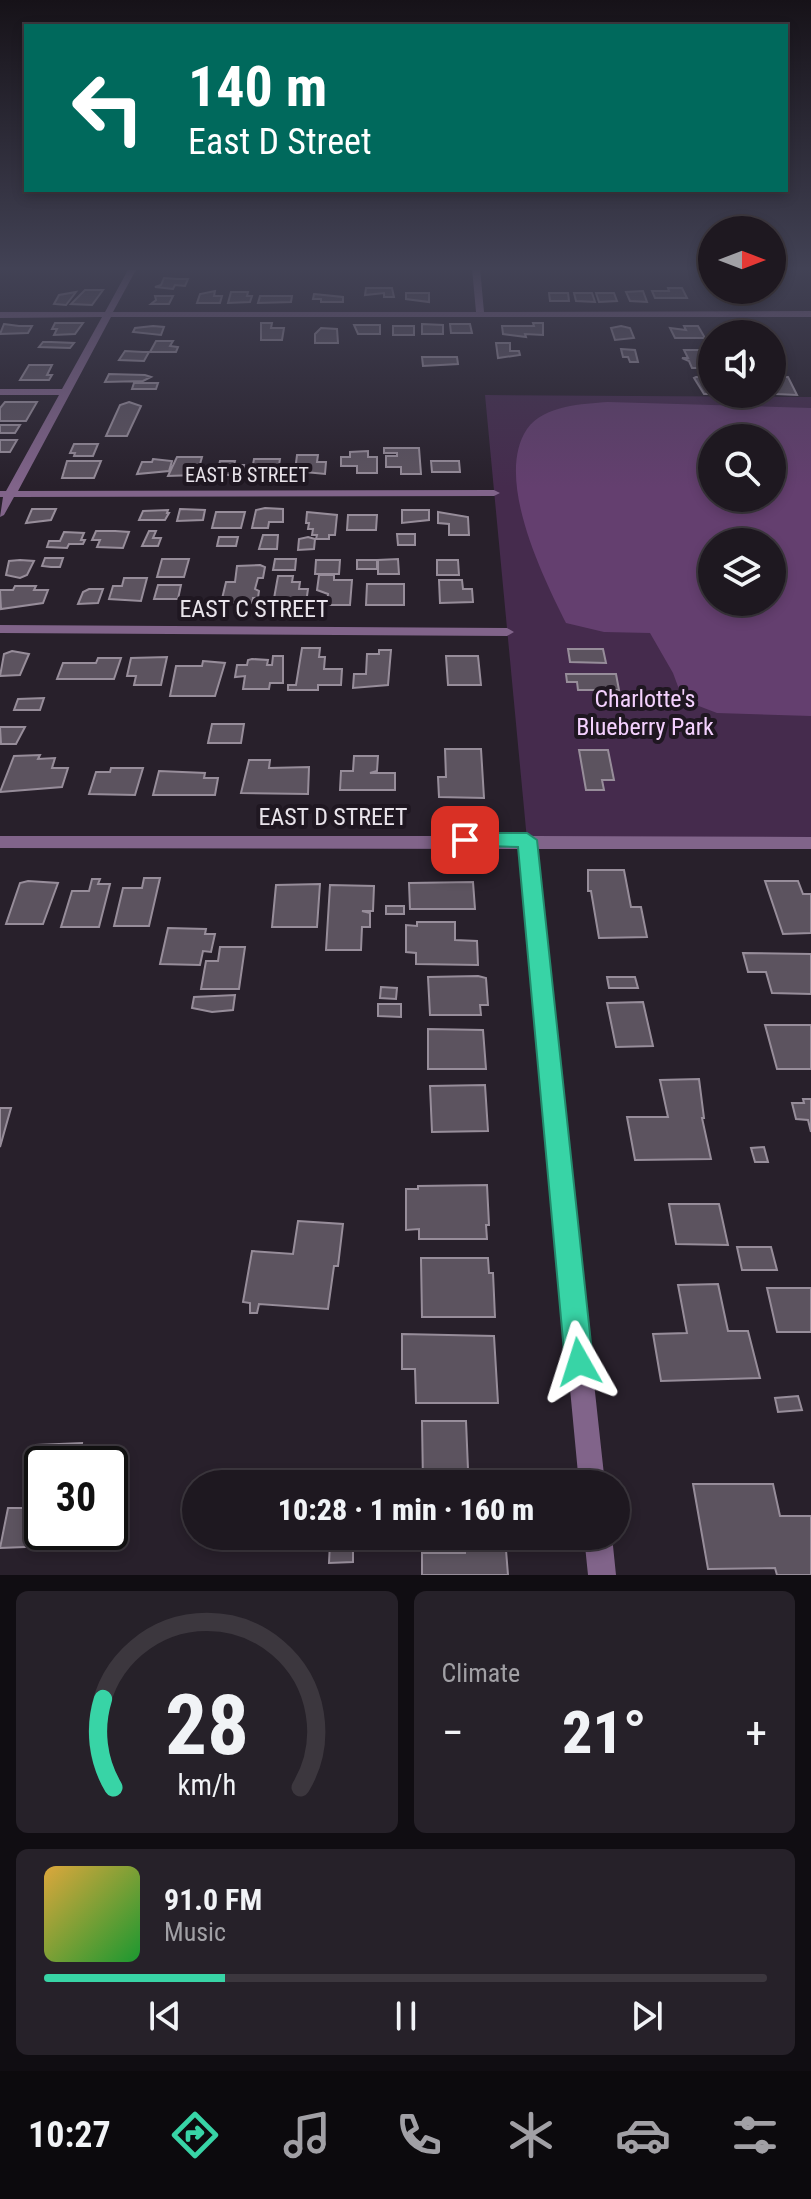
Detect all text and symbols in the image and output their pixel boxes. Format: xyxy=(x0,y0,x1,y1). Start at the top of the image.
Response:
text: 140 m xyxy=(188,54,327,120)
icon: left xyxy=(56,56,160,160)
text: East D Street xyxy=(188,121,372,163)
north arrow xyxy=(698,216,786,304)
map controls xyxy=(698,216,786,616)
button: sound xyxy=(698,320,786,408)
button: search xyxy=(698,424,786,512)
street label: EAST B STREET xyxy=(185,463,309,487)
button: layers xyxy=(698,528,786,616)
street label: EAST C STREET xyxy=(179,595,329,623)
park label: Charlotte's Blueberry Park xyxy=(576,685,714,741)
street label: EAST D STREET xyxy=(258,803,408,831)
pin xyxy=(431,806,499,874)
icon: arrive xyxy=(443,818,487,862)
position arrow xyxy=(537,1320,621,1404)
speed limit sign: 30 xyxy=(24,1446,128,1550)
text: 10:28 · 1 min · 160 m xyxy=(278,1492,534,1527)
text: Climate xyxy=(442,1658,520,1688)
text: 28 xyxy=(165,1677,249,1774)
text: 21° xyxy=(562,1697,647,1768)
text: − xyxy=(442,1707,464,1759)
text: + xyxy=(745,1707,767,1759)
text: km/h xyxy=(177,1768,236,1802)
text: 91.0 FM xyxy=(164,1882,262,1917)
text: Music xyxy=(164,1917,226,1947)
icon: previous xyxy=(143,1994,187,2038)
icon: pause xyxy=(384,1994,428,2038)
icon: next xyxy=(625,1994,669,2038)
icon: directions xyxy=(167,2107,223,2163)
icon: music xyxy=(279,2107,335,2163)
icon: phone xyxy=(391,2107,447,2163)
icon: climate xyxy=(503,2107,559,2163)
icon: car xyxy=(615,2107,671,2163)
icon: filters xyxy=(727,2107,783,2163)
text: 10:27 xyxy=(28,2114,111,2156)

